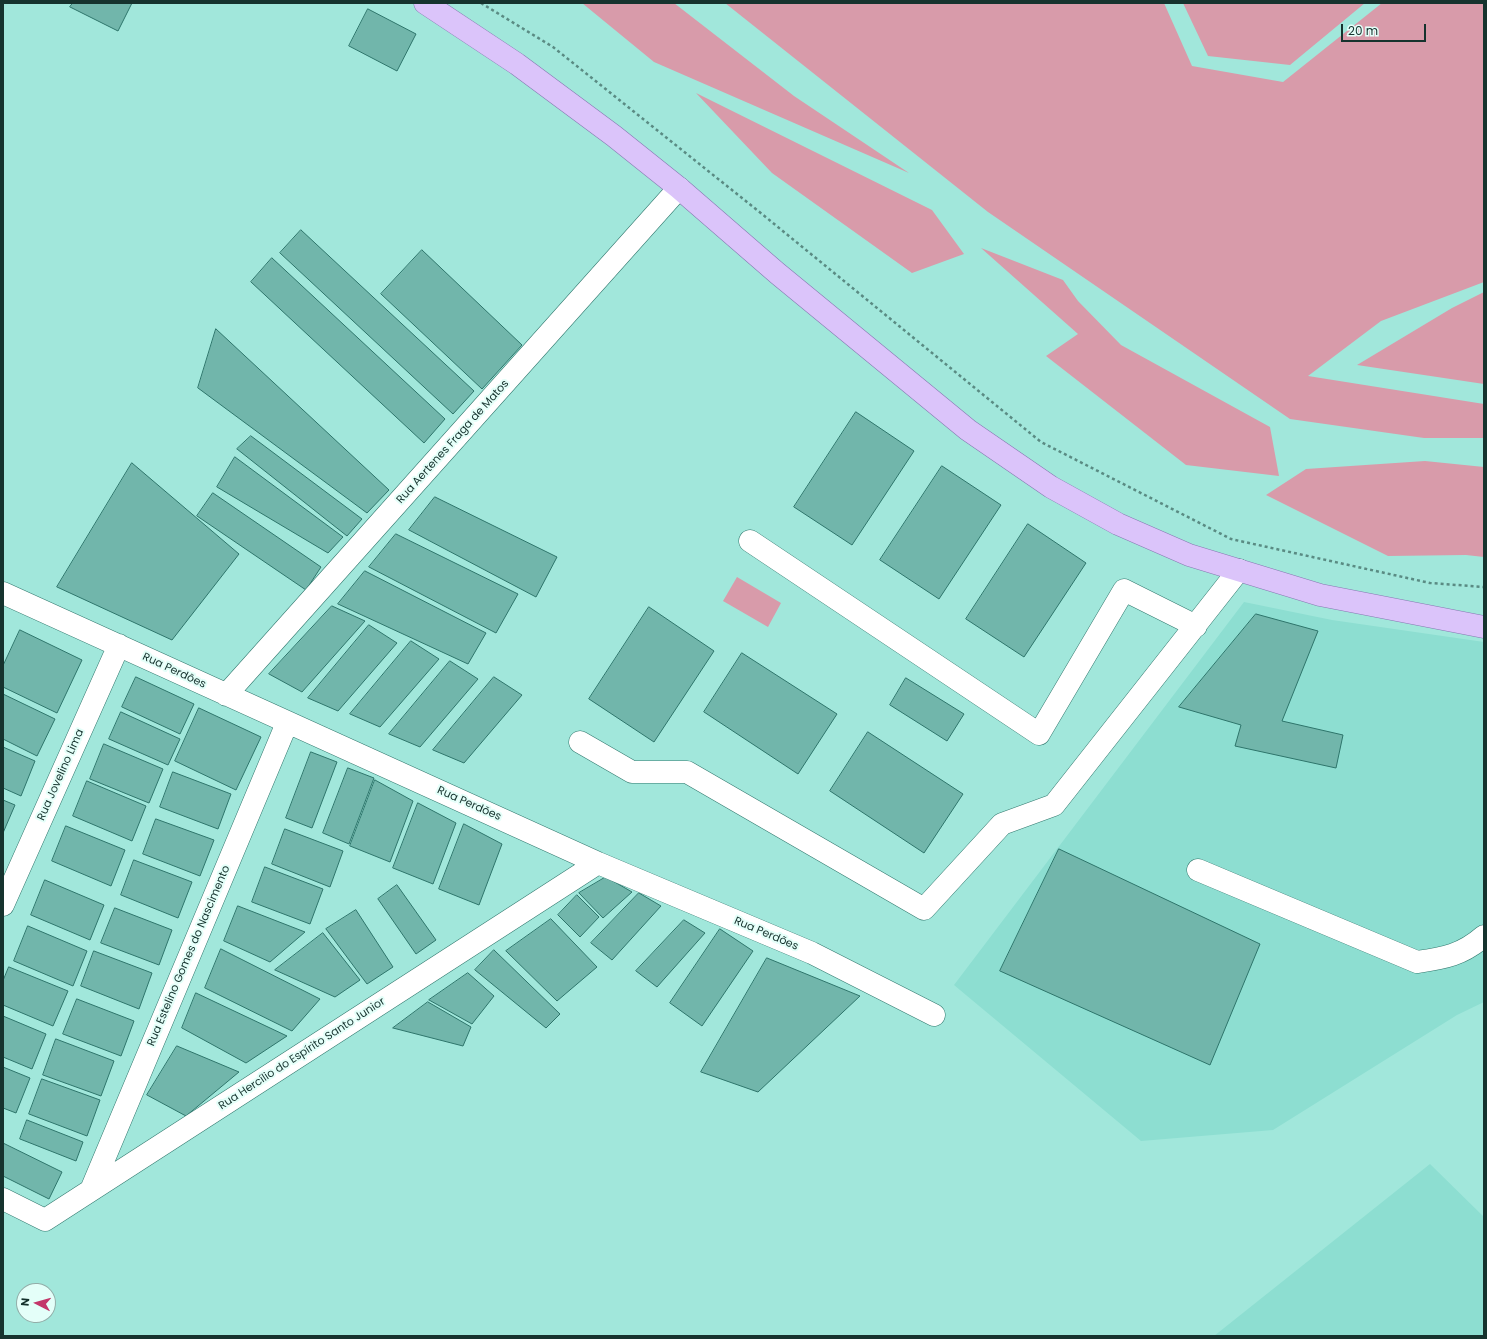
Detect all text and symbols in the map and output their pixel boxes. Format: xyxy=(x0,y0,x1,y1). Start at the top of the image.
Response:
scale bar xyxy=(1343,16,1428,42)
text: 20 m xyxy=(1348,22,1378,39)
street label: Rua Aertenes Fraga de Matos xyxy=(394,378,512,506)
street label: Rua Perdões xyxy=(140,651,208,691)
street label: Rua Jovelino Lima xyxy=(35,727,87,823)
street label: Rua Perdões xyxy=(435,784,503,824)
street label: Rua Estelino Gomes do Nascimento xyxy=(145,864,233,1048)
street label: Rua Perdões xyxy=(732,915,800,953)
street label: Rua Hercílio do Espírito Santo Junior xyxy=(216,995,388,1113)
north arrow xyxy=(16,1283,56,1323)
text: N xyxy=(17,1297,33,1307)

